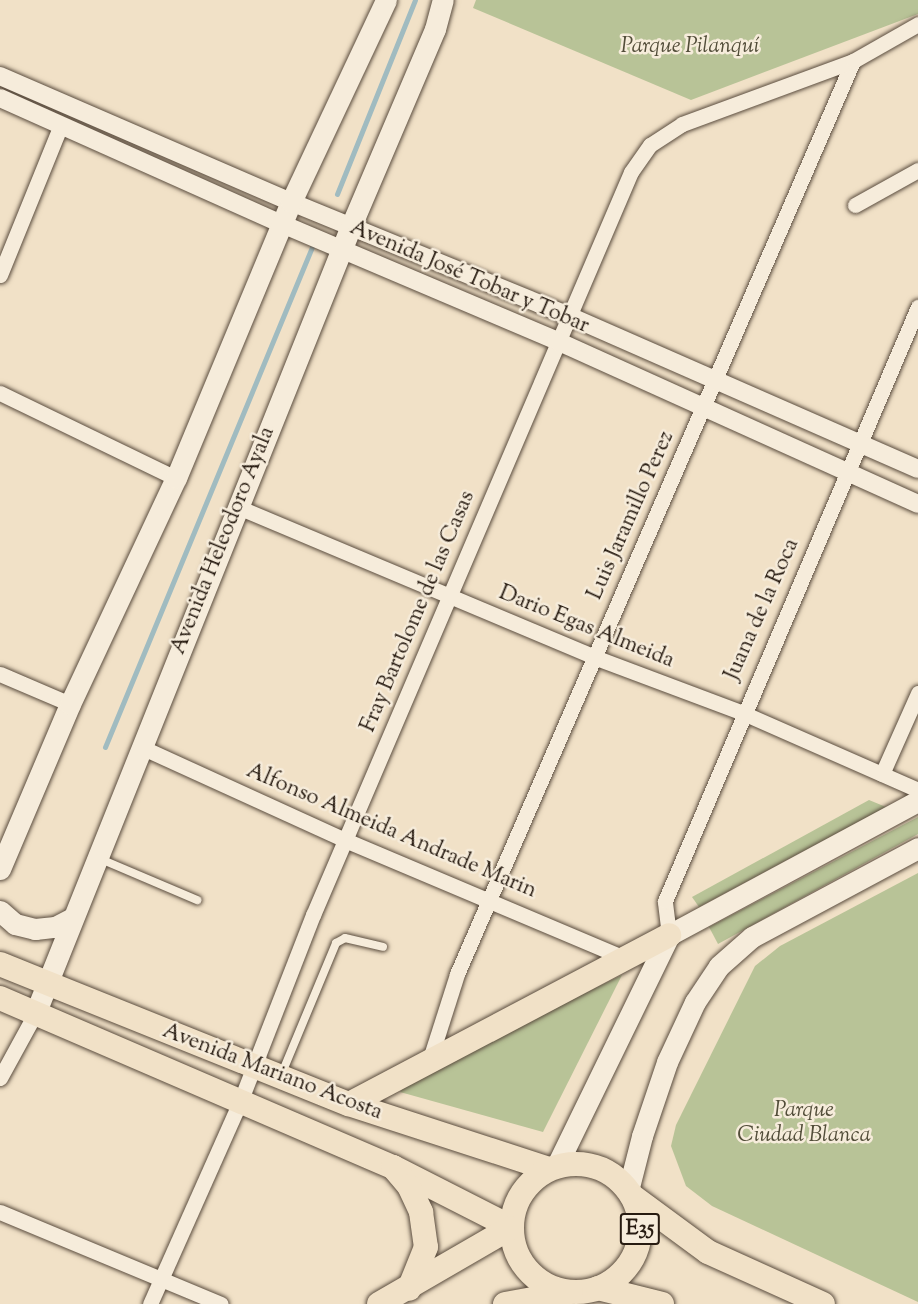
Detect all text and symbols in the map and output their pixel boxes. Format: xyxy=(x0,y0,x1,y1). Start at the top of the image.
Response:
park label: Parque Pilanquí xyxy=(621,35,759,61)
street label: Avenida José Tobar y Tobar xyxy=(345,216,593,340)
street label: Avenida Heleodoro Ayala xyxy=(166,423,282,659)
street label: Luis Jaramillo Perez xyxy=(583,428,681,604)
street label: Fray Bartolome de las Casas xyxy=(356,487,482,737)
street label: Juana de la Roca xyxy=(720,535,806,685)
street label: Dario Egas Almeida xyxy=(494,581,678,675)
street label: Alfonso Almeida Andrade Marin xyxy=(242,759,540,905)
street label: Avenida Mariano Acosta xyxy=(158,1019,386,1127)
park label: Parque Ciudad Blanca xyxy=(737,1098,871,1150)
road number: E35 xyxy=(619,1211,661,1247)

